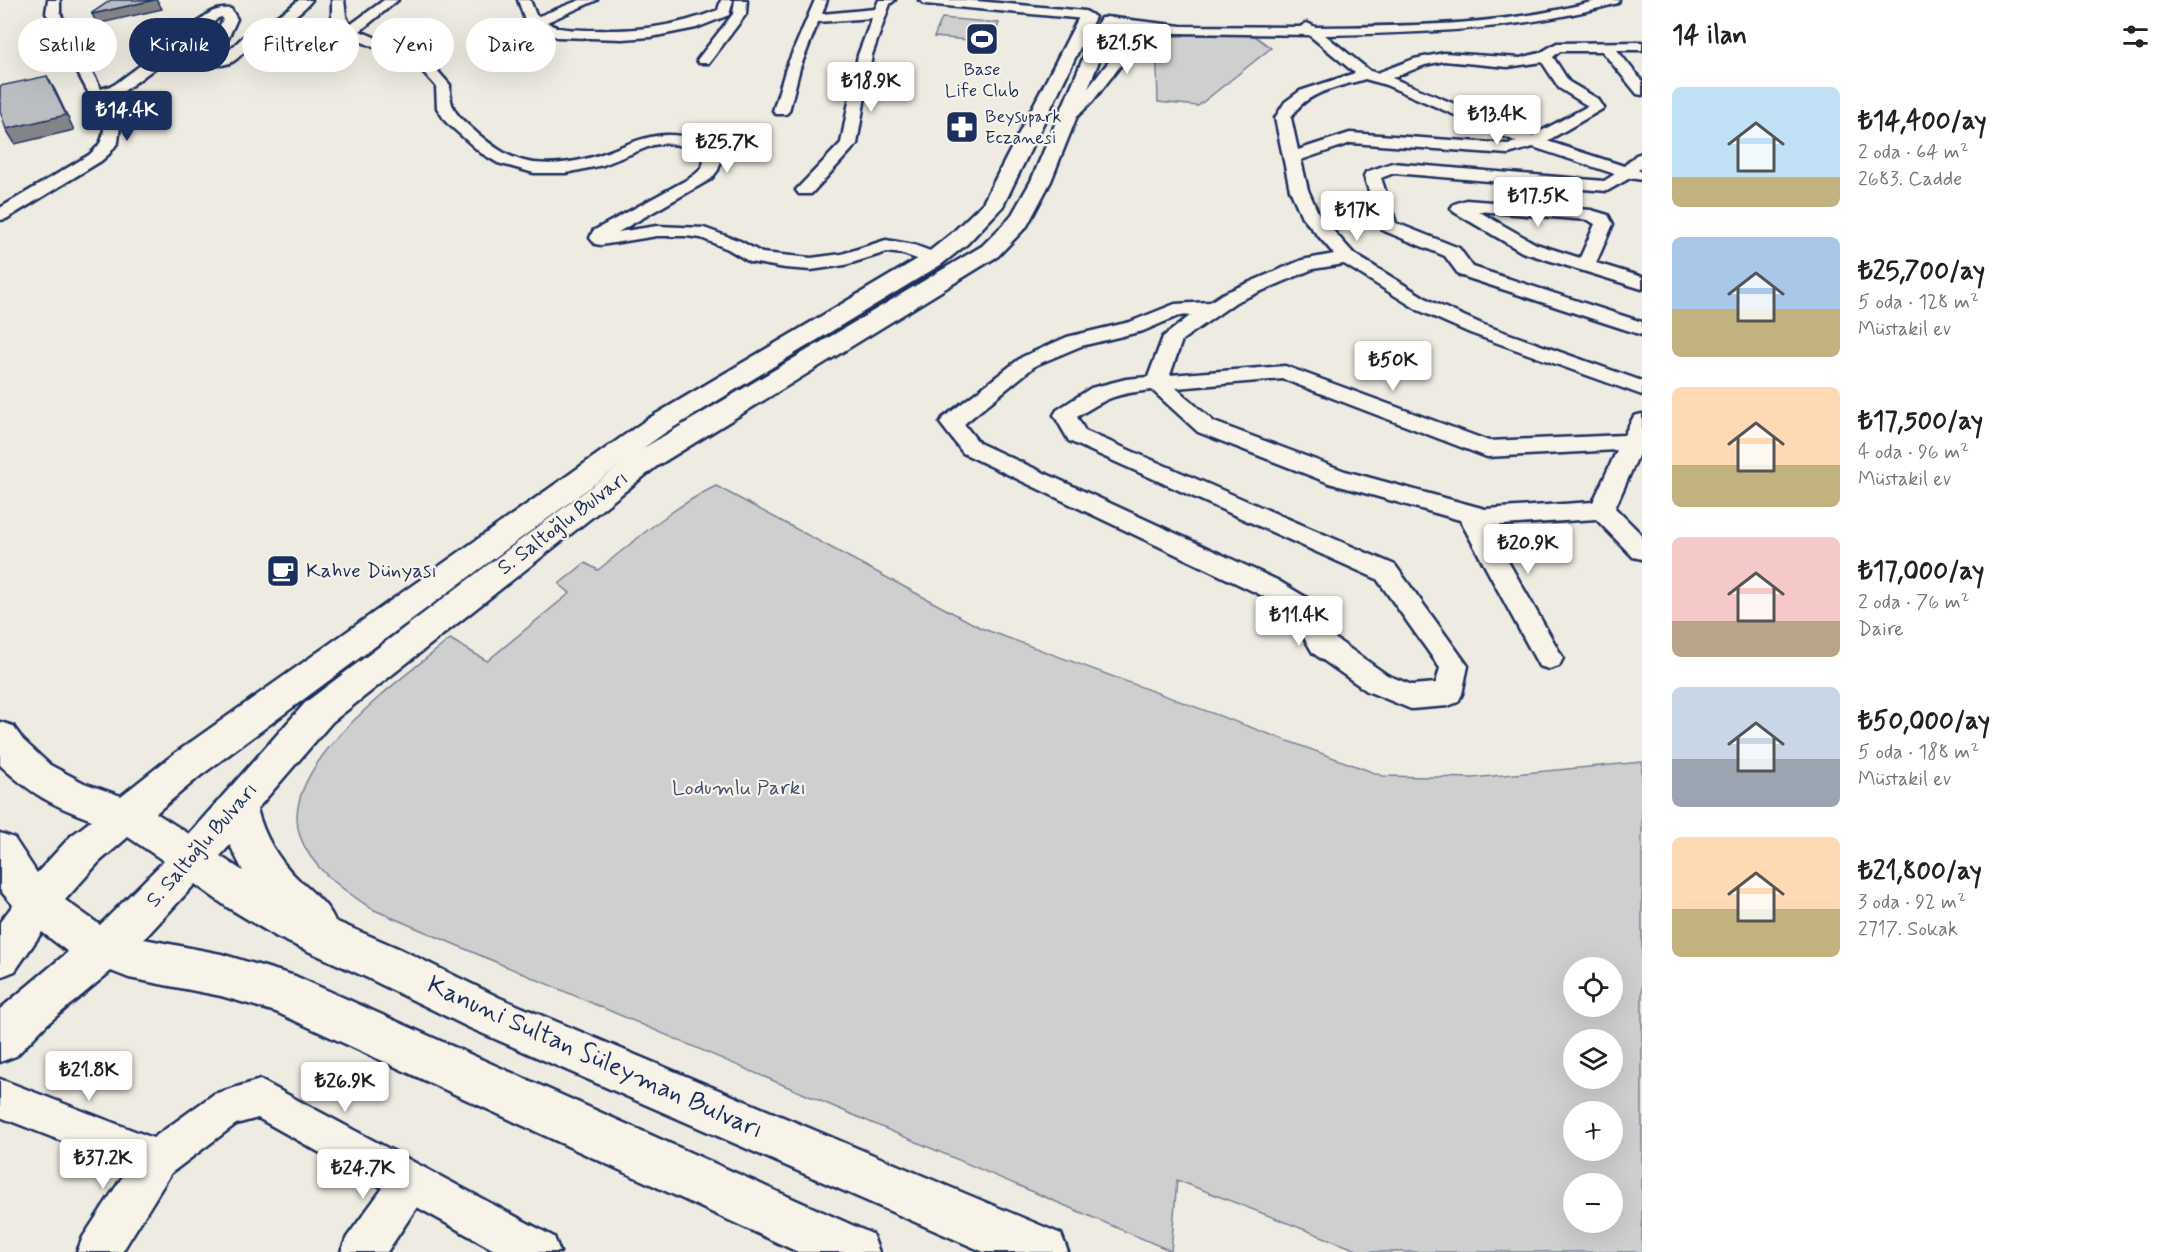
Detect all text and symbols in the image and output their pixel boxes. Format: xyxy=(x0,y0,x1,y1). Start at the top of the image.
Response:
chip: Satılık xyxy=(18,18,117,72)
chip: Kiralık xyxy=(129,18,230,72)
chip: Filtreler xyxy=(242,18,359,72)
chip: Yeni xyxy=(371,18,454,72)
chip: Daire xyxy=(466,18,556,72)
text: 14 ilan xyxy=(1672,19,1747,53)
icon: filters xyxy=(2119,20,2152,53)
sports icon: Base Life Club xyxy=(964,21,1000,57)
pin: ₺21.5K xyxy=(1078,24,1176,75)
text: ₺21.5K xyxy=(1097,30,1157,57)
place label: Base Life Club xyxy=(945,58,1019,103)
pin: ₺18.9K xyxy=(822,62,920,113)
text: ₺18.9K xyxy=(841,68,901,95)
pin: ₺14.4K xyxy=(78,91,176,142)
pin: ₺13.4K xyxy=(1448,95,1546,146)
text: ₺14.4K xyxy=(96,97,158,124)
text: ₺13.4K xyxy=(1468,101,1526,128)
place label: Beysupark Eczanesi xyxy=(985,105,1062,150)
text: ₺14,400/ay xyxy=(1858,105,1987,139)
pharmacy icon: Beysupark Eczanesi xyxy=(944,109,980,145)
icon: home xyxy=(1720,111,1792,183)
pin: ₺25.7K xyxy=(678,123,776,174)
text: ₺25.7K xyxy=(696,129,758,156)
text: 2 oda · 64 m² xyxy=(1858,139,1969,166)
text: 2683. Cadde xyxy=(1858,166,1962,193)
pin: ₺17.5K xyxy=(1489,177,1587,228)
text: ₺17.5K xyxy=(1508,183,1568,210)
pin: ₺17K xyxy=(1321,191,1393,242)
text: ₺17K xyxy=(1335,197,1379,224)
text: ₺25,700/ay xyxy=(1858,255,1985,289)
icon: home xyxy=(1720,261,1792,333)
text: 5 oda · 128 m² xyxy=(1858,289,1979,316)
text: Müstakil ev xyxy=(1858,316,1951,343)
pin: ₺50K xyxy=(1357,341,1429,392)
text: ₺50K xyxy=(1369,347,1417,374)
text: ₺17,500/ay xyxy=(1858,405,1983,439)
icon: home xyxy=(1720,411,1792,483)
text: 4 oda · 96 m² xyxy=(1858,439,1969,466)
street label: S. Saltoğlu Bulvarı xyxy=(492,464,634,582)
text: Müstakil ev xyxy=(1858,466,1951,493)
pin: ₺20.9K xyxy=(1479,524,1577,575)
text: ₺20.9K xyxy=(1498,530,1558,557)
cafe icon: Kahve Dünyası xyxy=(265,553,301,589)
text: ₺17,000/ay xyxy=(1858,555,1984,589)
place label: Kahve Dünyası xyxy=(306,557,437,585)
icon: home xyxy=(1720,561,1792,633)
text: 2 oda · 76 m² xyxy=(1858,589,1969,616)
pin: ₺11.4K xyxy=(1250,596,1348,647)
text: ₺11.4K xyxy=(1270,602,1328,629)
text: Daire xyxy=(1858,616,1904,643)
text: ₺50,000/ay xyxy=(1858,705,1990,739)
icon: home xyxy=(1720,711,1792,783)
text: 5 oda · 188 m² xyxy=(1858,739,1979,766)
text: Müstakil ev xyxy=(1858,766,1951,793)
park label: Lodumlu Parkı xyxy=(672,774,806,802)
street label: S. Saltoğlu Bulvarı xyxy=(140,776,264,914)
text: ₺21,800/ay xyxy=(1858,855,1982,889)
icon: home xyxy=(1720,861,1792,933)
text: 3 oda · 92 m² xyxy=(1858,889,1966,916)
text: 2717. Sokak xyxy=(1858,916,1958,943)
map controls xyxy=(1563,957,1623,1233)
button: locate xyxy=(1563,957,1623,1017)
street label: Kanuni Sultan Süleyman Bulvarı xyxy=(422,968,768,1148)
button: layers xyxy=(1563,1029,1623,1089)
pin: ₺21.8K xyxy=(40,1051,138,1102)
text: ₺21.8K xyxy=(59,1057,119,1084)
pin: ₺26.9K xyxy=(296,1062,394,1113)
text: ₺26.9K xyxy=(315,1068,375,1095)
button: + xyxy=(1563,1101,1623,1161)
pin: ₺37.2K xyxy=(54,1139,152,1190)
text: ₺37.2K xyxy=(74,1145,132,1172)
pin: ₺24.7K xyxy=(314,1149,412,1200)
text: ₺24.7K xyxy=(331,1155,395,1182)
button: − xyxy=(1563,1173,1623,1233)

